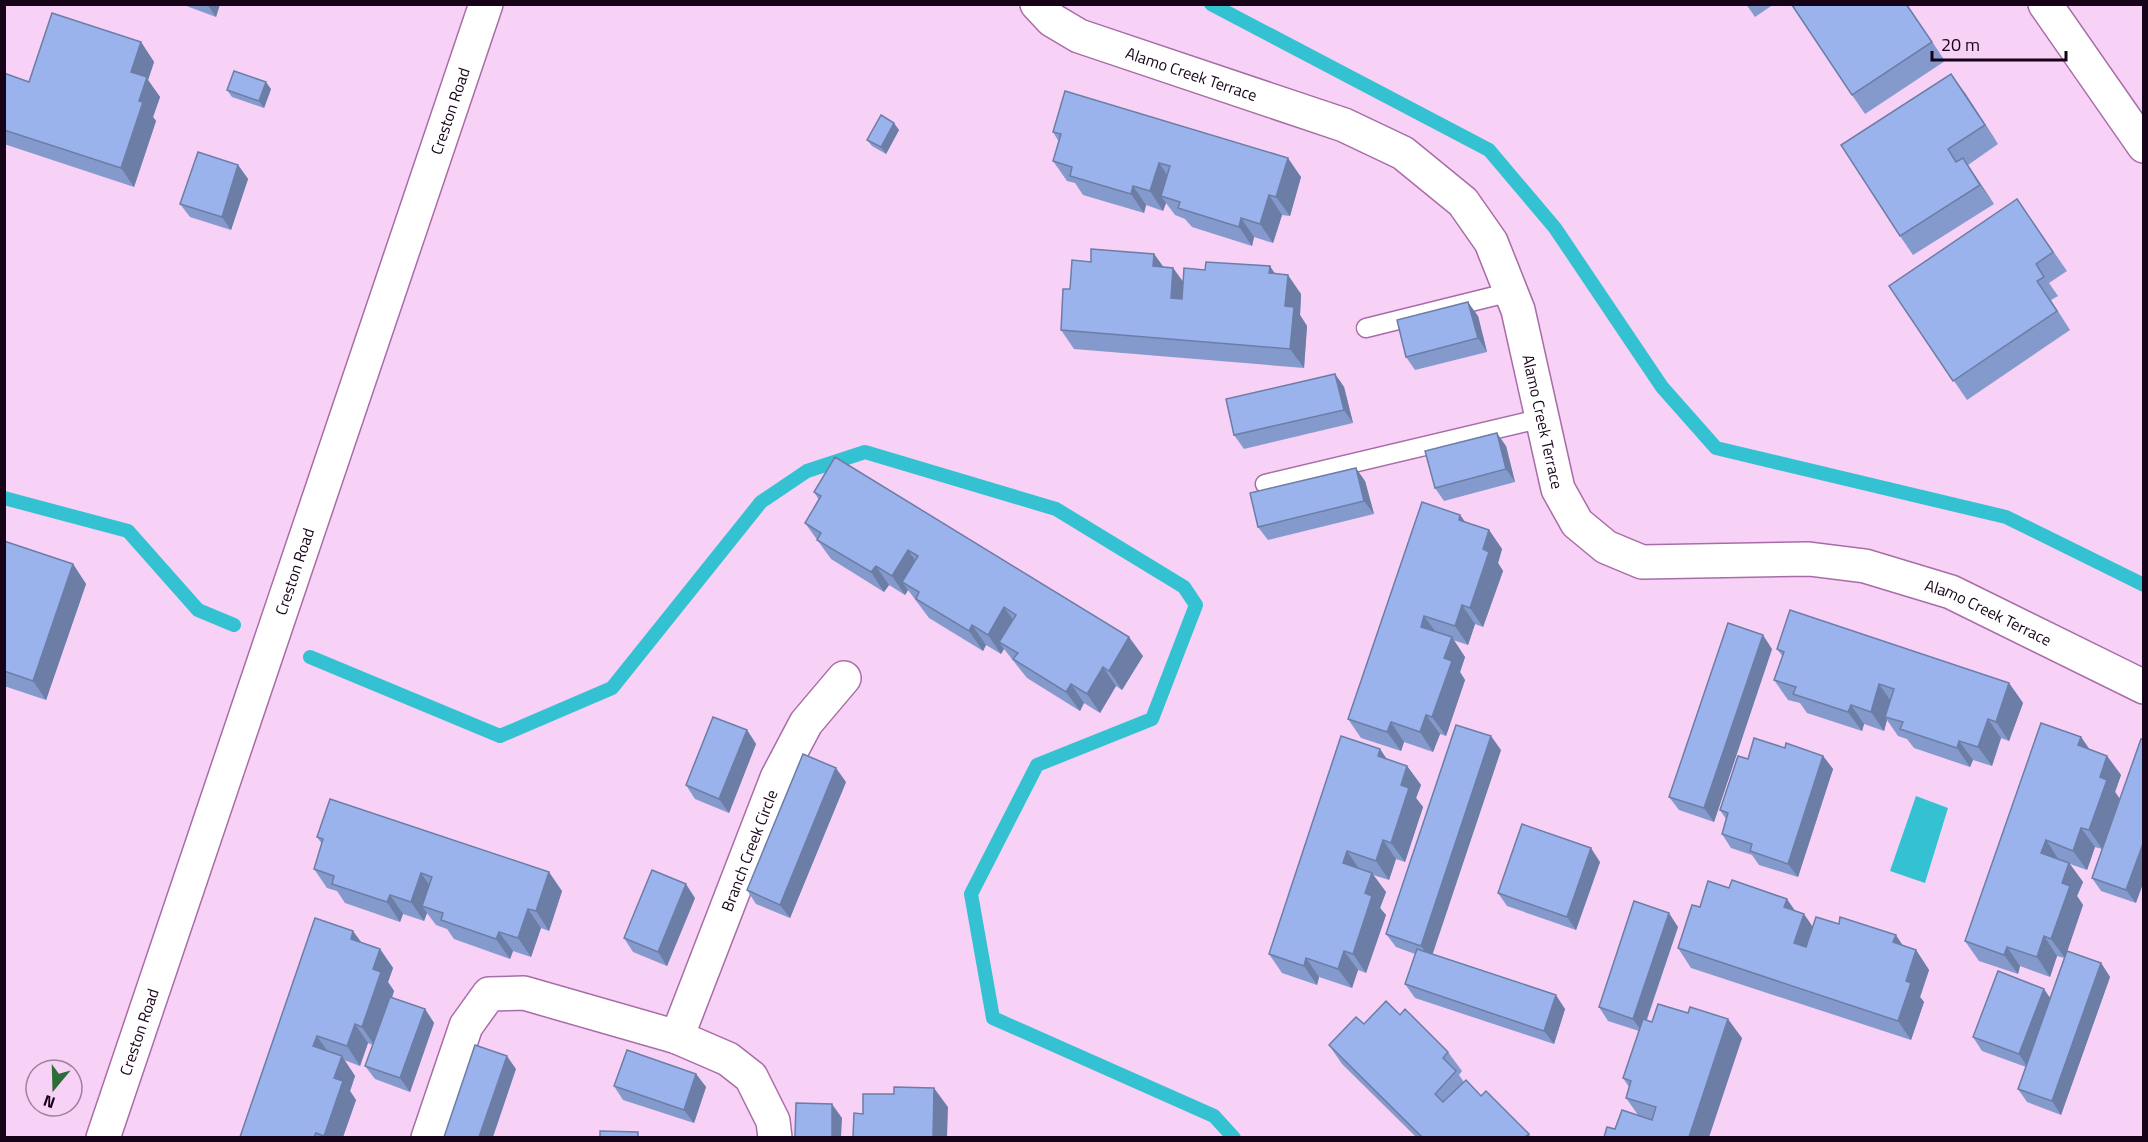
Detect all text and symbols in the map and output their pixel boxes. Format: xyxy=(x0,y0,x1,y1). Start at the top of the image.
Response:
scale bar xyxy=(1932,24,2066,62)
text: 20 m xyxy=(1941,31,1980,58)
street label: Alamo Creek Terrace xyxy=(1123,41,1260,107)
street label: Creston Road xyxy=(424,64,476,158)
street label: Alamo Creek Terrace xyxy=(1516,352,1570,491)
street label: Creston Road xyxy=(269,525,320,618)
street label: Alamo Creek Terrace xyxy=(1922,573,2056,652)
street label: Branch Creek Circle xyxy=(715,786,783,915)
street label: Creston Road xyxy=(113,985,165,1079)
north arrow xyxy=(24,1058,84,1118)
text: N xyxy=(40,1089,58,1115)

